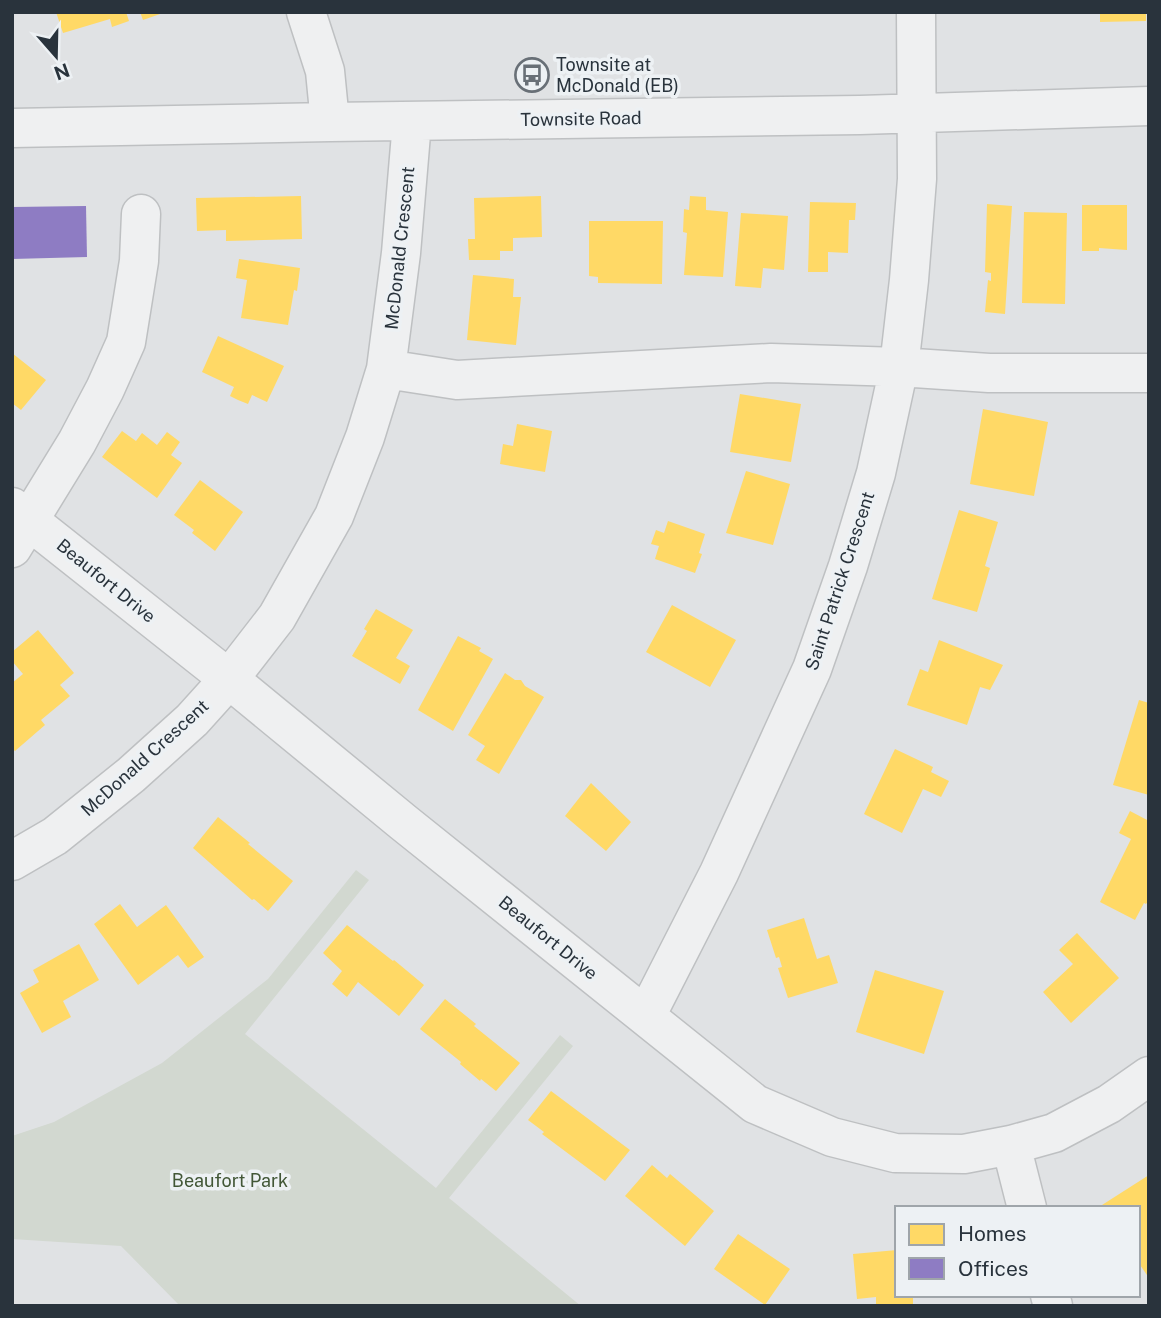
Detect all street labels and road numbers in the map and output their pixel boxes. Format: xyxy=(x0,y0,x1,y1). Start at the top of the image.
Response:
street label: Townsite Road xyxy=(520,107,642,130)
street label: McDonald Crescent xyxy=(380,165,419,331)
street label: Saint Patrick Crescent xyxy=(801,489,878,673)
street label: Beaufort Drive xyxy=(53,534,160,627)
street label: McDonald Crescent xyxy=(77,695,213,820)
street label: Beaufort Drive xyxy=(495,891,602,984)

